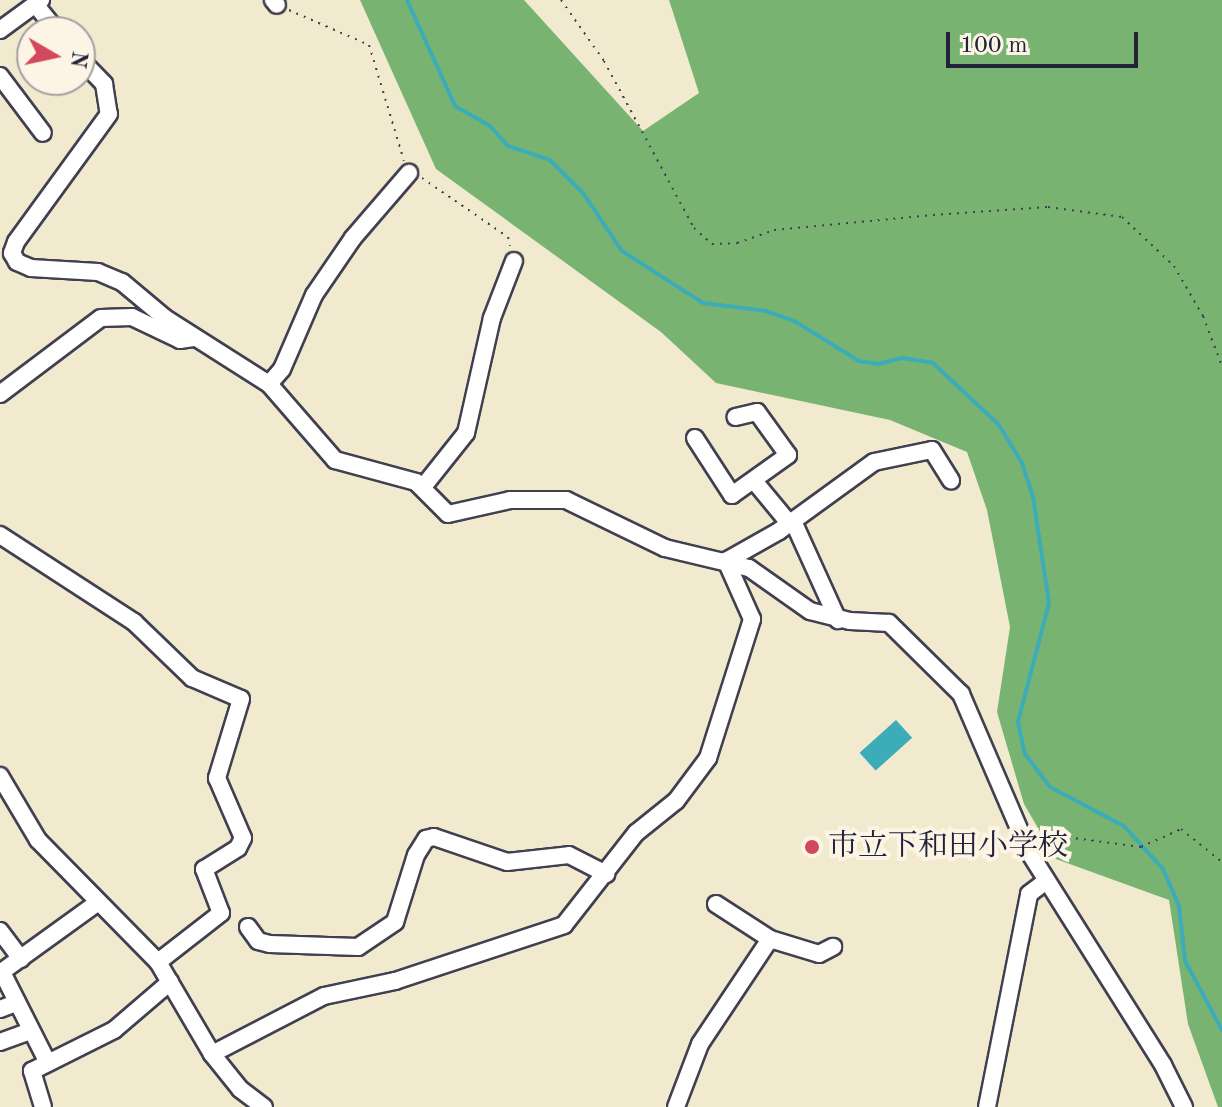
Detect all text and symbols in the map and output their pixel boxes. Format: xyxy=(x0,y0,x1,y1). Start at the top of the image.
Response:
north arrow xyxy=(16,16,96,96)
scale bar xyxy=(950,16,1142,66)
text: 100 m xyxy=(960,34,1028,58)
text: N xyxy=(66,49,90,69)
place label: 市立下和田小学校 xyxy=(828,829,1068,865)
marker: 市立下和田小学校 xyxy=(803,838,821,856)

